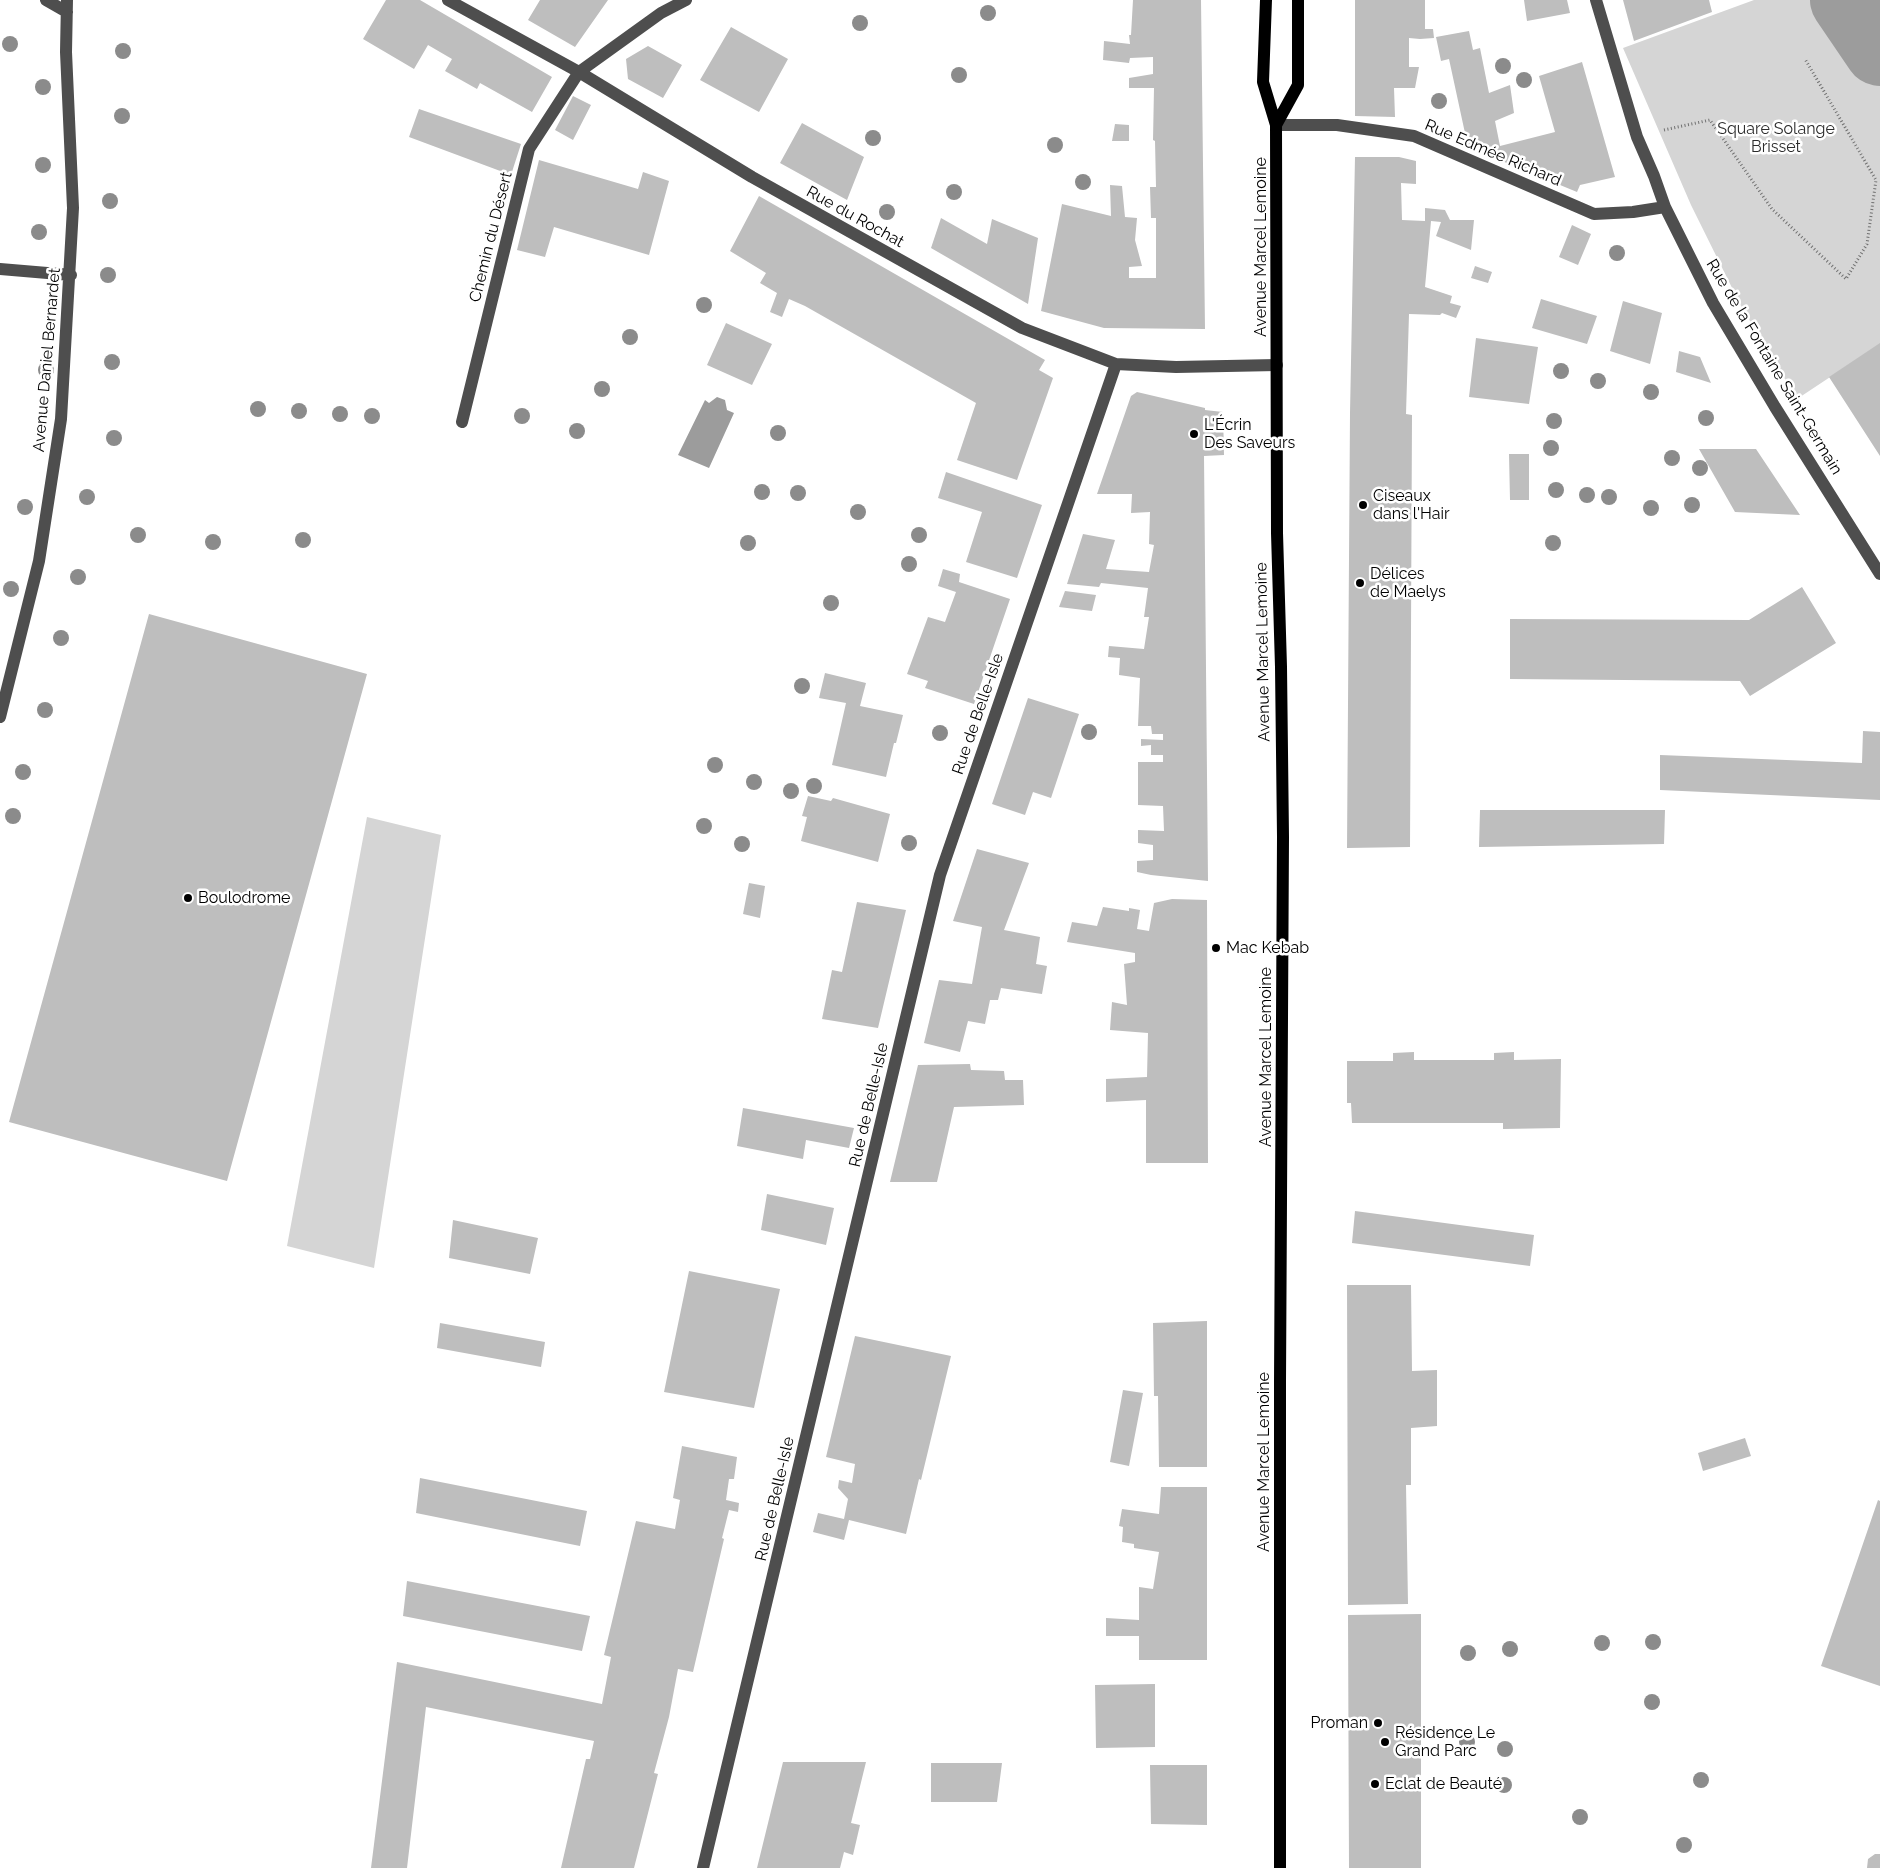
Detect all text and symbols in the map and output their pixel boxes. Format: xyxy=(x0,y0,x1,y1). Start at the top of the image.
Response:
street label: Rue Edmée Richard xyxy=(1422,116,1564,190)
park label: Square Solange Brisset xyxy=(1717,119,1835,157)
street label: Avenue Marcel Lemoine xyxy=(1251,157,1271,337)
street label: Chemin du Désert xyxy=(466,170,516,304)
street label: Rue du Rochat xyxy=(803,182,907,252)
street label: Rue de la Fontaine Saint-Germain xyxy=(1702,256,1846,478)
street label: Avenue Daniel Bernardet xyxy=(29,267,65,453)
place label: L'Écrin Des Saveurs xyxy=(1204,415,1295,453)
marker: L'Écrin Des Saveurs xyxy=(1188,428,1200,440)
place label: Ciseaux dans l'Hair xyxy=(1373,486,1450,524)
marker: Ciseaux dans l'Hair xyxy=(1357,499,1369,511)
street label: Avenue Marcel Lemoine xyxy=(1252,562,1274,742)
place label: Délices de Maelys xyxy=(1370,564,1446,602)
marker: Délices de Maelys xyxy=(1354,577,1366,589)
street label: Rue de Belle-Isle xyxy=(948,651,1008,777)
place label: Boulodrome xyxy=(198,888,290,908)
marker: Boulodrome xyxy=(182,892,194,904)
place label: Mac Kebab xyxy=(1226,938,1309,958)
marker: Mac Kebab xyxy=(1210,942,1222,954)
street label: Avenue Marcel Lemoine xyxy=(1256,967,1276,1147)
street label: Rue de Belle-Isle xyxy=(845,1041,893,1169)
street label: Avenue Marcel Lemoine xyxy=(1254,1372,1274,1552)
street label: Rue de Belle-Isle xyxy=(751,1435,799,1563)
place label: Proman xyxy=(1310,1713,1368,1733)
marker: Proman xyxy=(1372,1717,1384,1729)
place label: Résidence Le Grand Parc xyxy=(1395,1723,1495,1761)
marker: Résidence Le Grand Parc xyxy=(1379,1736,1391,1748)
place label: Eclat de Beauté xyxy=(1385,1774,1502,1794)
marker: Eclat de Beauté xyxy=(1369,1778,1381,1790)

